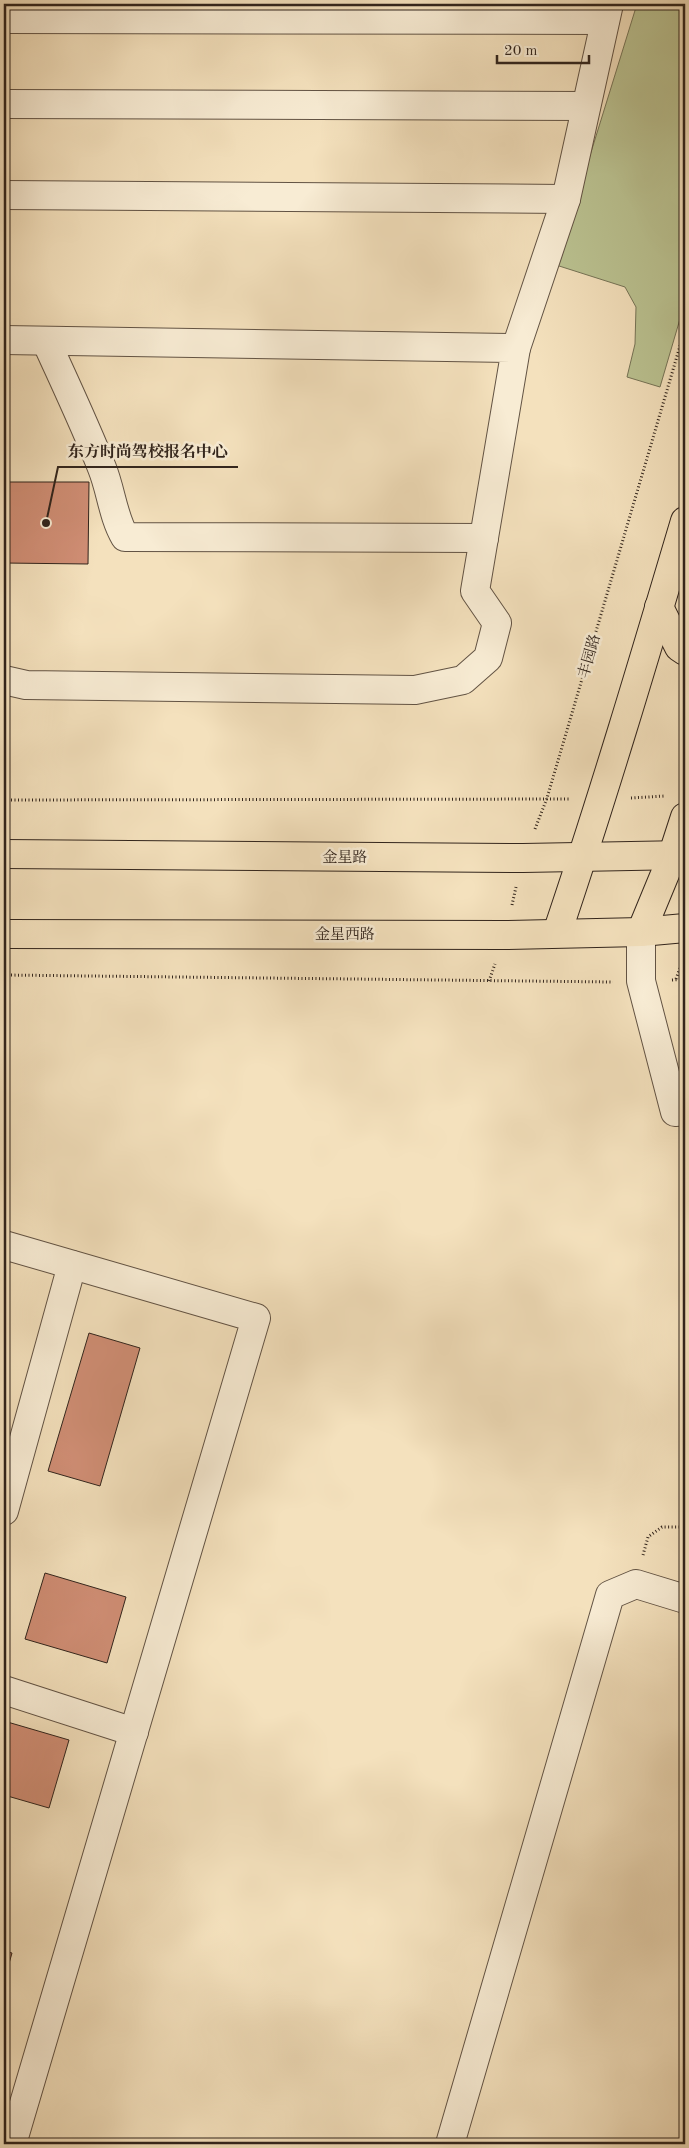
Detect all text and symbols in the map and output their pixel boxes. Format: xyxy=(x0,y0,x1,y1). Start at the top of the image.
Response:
scale bar xyxy=(497,32,589,64)
text: 20 m xyxy=(504,44,538,59)
callout: 东方时尚驾校报名中心 xyxy=(58,436,238,467)
text: 东方时尚驾校报名中心 xyxy=(68,443,228,461)
street label: 丰园路 xyxy=(575,632,604,680)
street label: 金星路 xyxy=(322,849,368,866)
street label: 金星西路 xyxy=(315,926,375,943)

